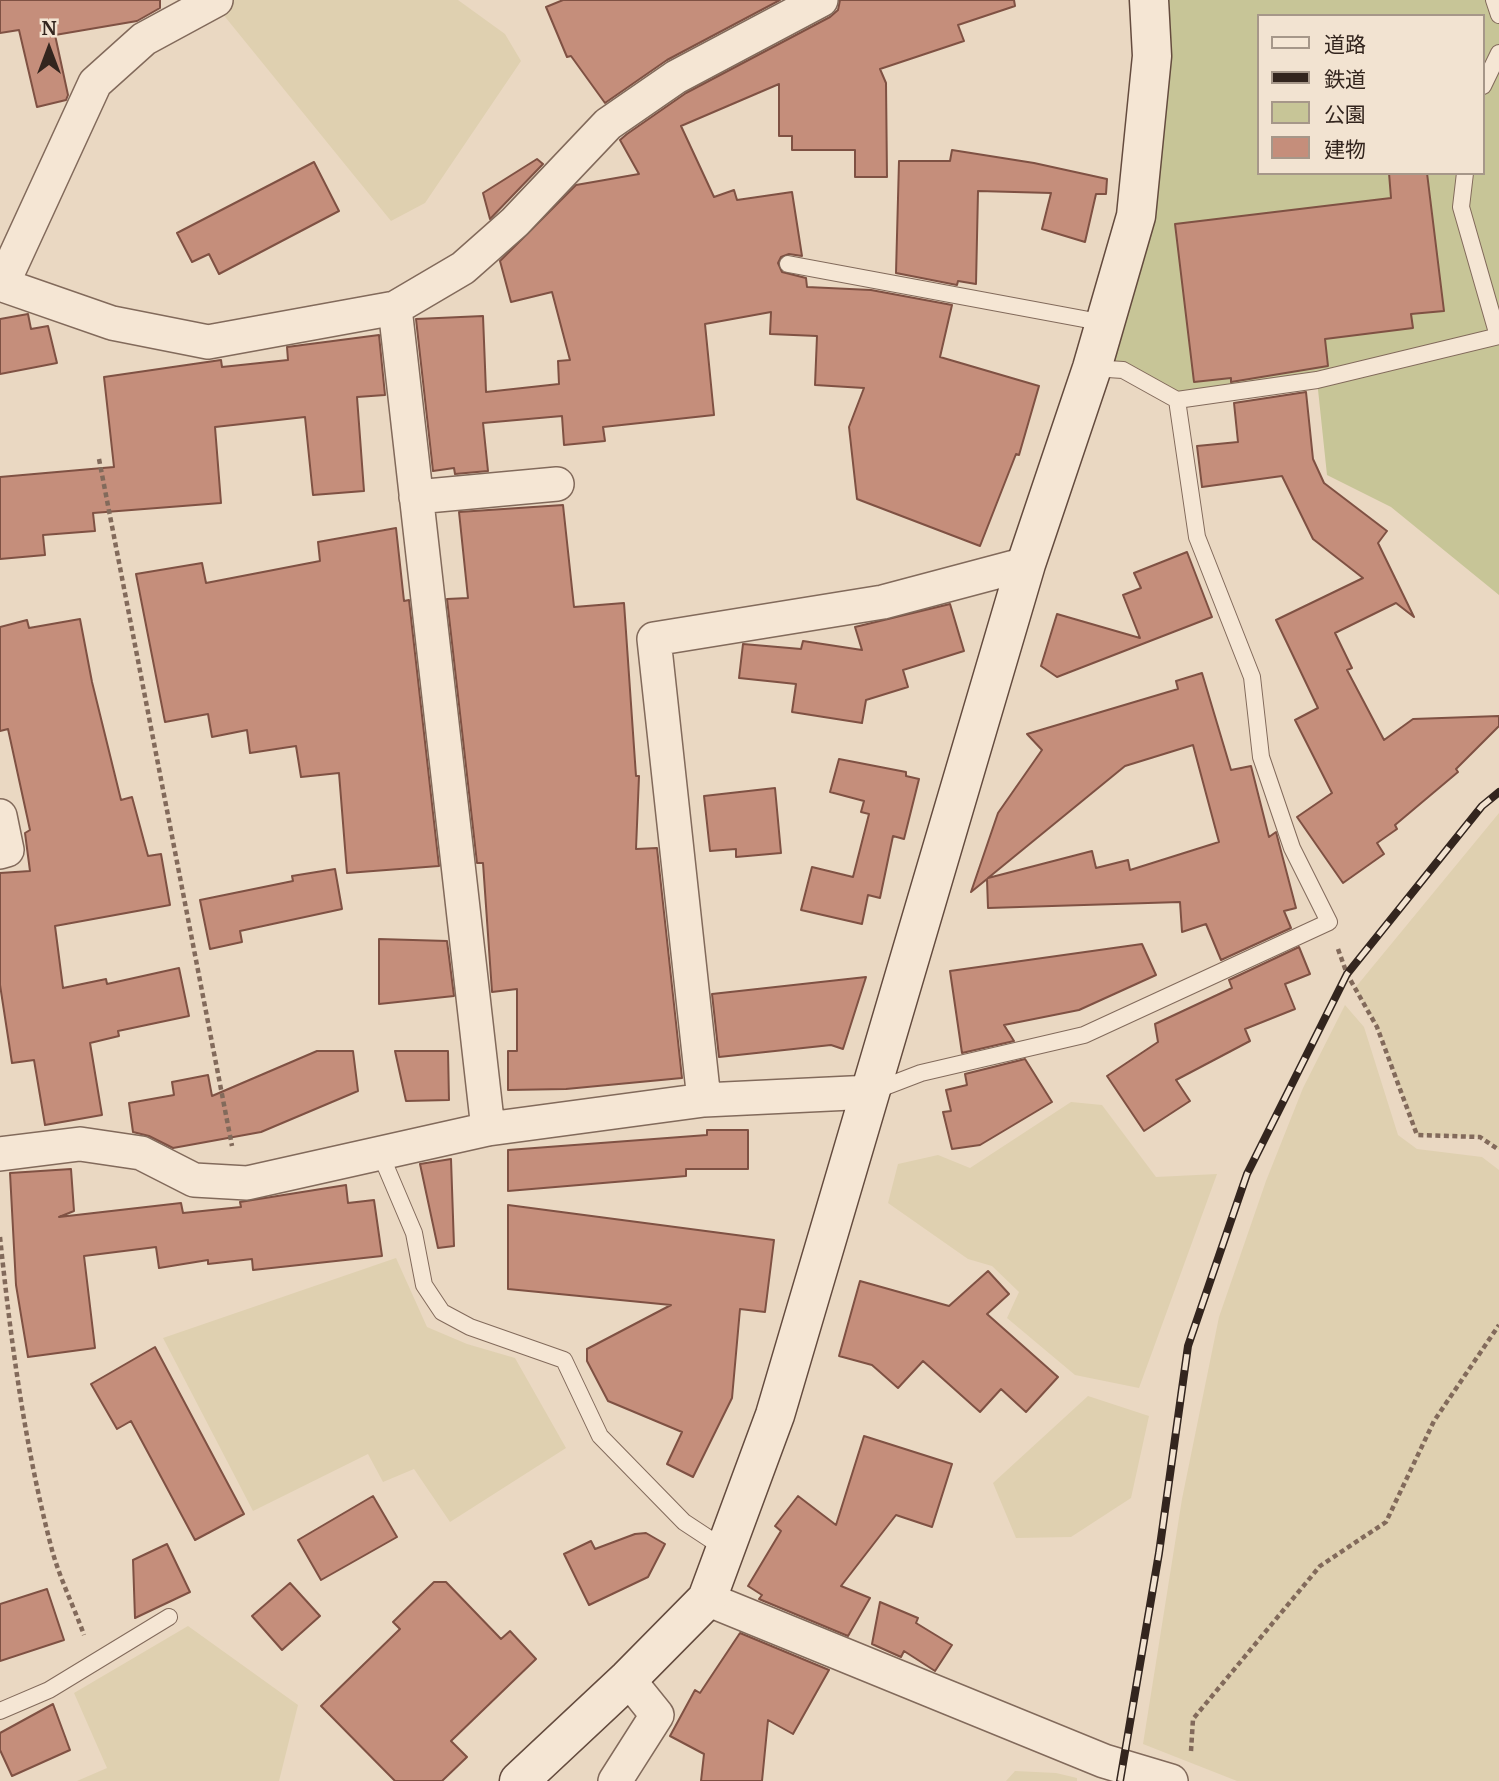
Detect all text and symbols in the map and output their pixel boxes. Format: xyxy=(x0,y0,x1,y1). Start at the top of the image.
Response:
north arrow xyxy=(14,14,84,84)
legend xyxy=(1258,14,1485,175)
text: N xyxy=(41,16,57,40)
text: 道路 xyxy=(1324,31,1366,58)
text: 鉄道 xyxy=(1324,66,1366,93)
text: 公園 xyxy=(1324,101,1366,128)
text: 建物 xyxy=(1324,136,1366,163)

